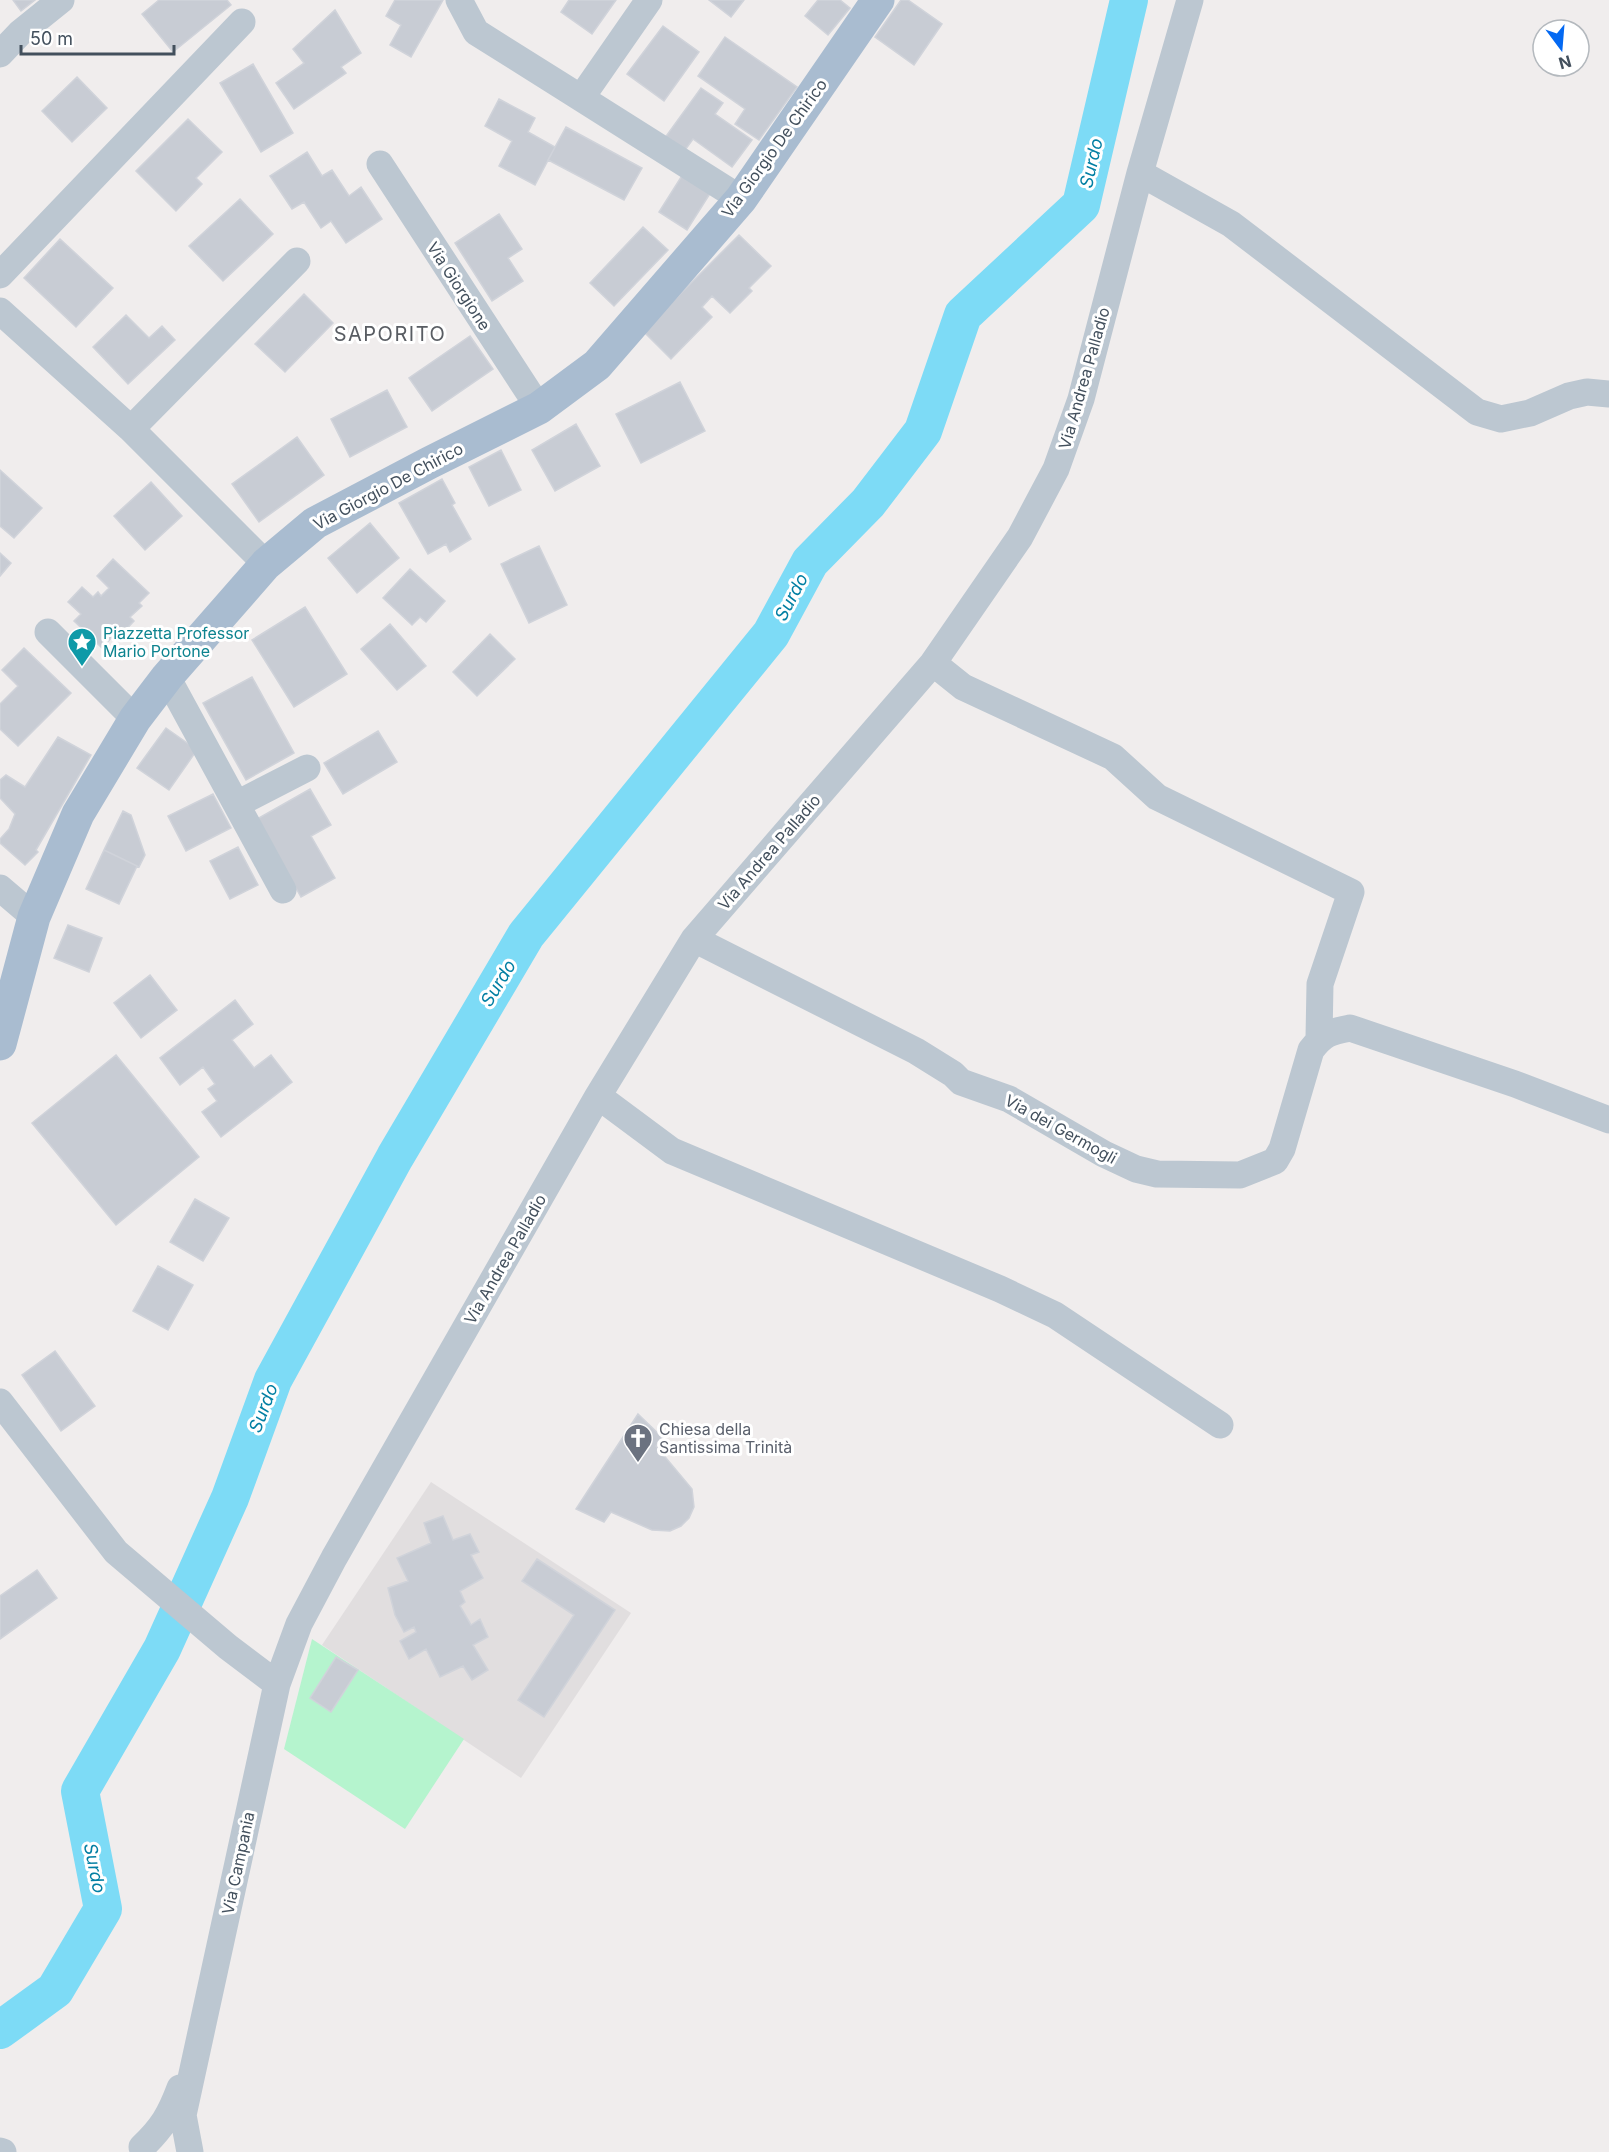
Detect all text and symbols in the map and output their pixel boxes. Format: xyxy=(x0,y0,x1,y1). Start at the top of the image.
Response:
scale bar xyxy=(21,18,174,56)
north arrow xyxy=(1531,18,1591,78)
text: 50 m xyxy=(30,28,73,49)
text: N xyxy=(1557,51,1574,74)
street label: Via Giorgio De Chirico xyxy=(717,75,831,221)
water label: Surdo xyxy=(1075,136,1107,190)
street label: Via Giorgione xyxy=(423,238,495,334)
street label: Via Andrea Palladio xyxy=(1054,305,1114,451)
district label: SAPORITO xyxy=(334,322,446,346)
street label: Via Giorgio De Chirico xyxy=(310,438,466,534)
water label: Surdo xyxy=(770,570,812,624)
place label: Piazzetta Professor Mario Portone xyxy=(103,623,249,661)
place icon: Piazzetta Professor Mario Portone xyxy=(66,626,98,668)
street label: Via Andrea Palladio xyxy=(713,790,825,914)
water label: Surdo xyxy=(476,956,520,1010)
street label: Via dei Germogli xyxy=(1002,1090,1120,1168)
street label: Via Andrea Palladio xyxy=(460,1191,550,1327)
water label: Surdo xyxy=(244,1381,282,1435)
place label: Chiesa della Santissima Trinità xyxy=(659,1419,792,1457)
church icon: Chiesa della Santissima Trinità xyxy=(622,1422,654,1464)
street label: Via Campania xyxy=(217,1810,259,1916)
water label: Surdo xyxy=(80,1841,110,1895)

